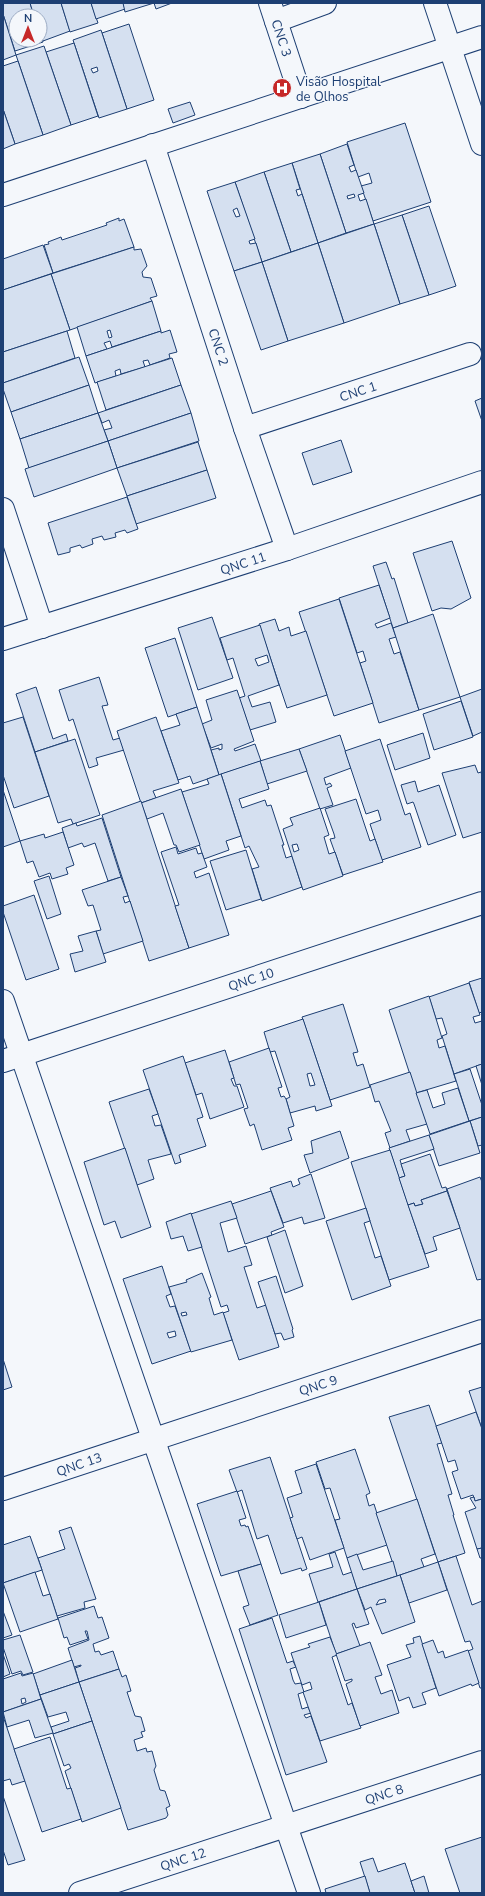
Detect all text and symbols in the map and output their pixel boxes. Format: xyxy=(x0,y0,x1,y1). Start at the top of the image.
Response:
north arrow xyxy=(8,8,48,48)
text: N xyxy=(24,11,32,26)
street label: CNC 3 xyxy=(267,17,296,59)
place label: Visão Hospital de Olhos xyxy=(295,73,381,106)
hospital icon: Visão Hospital de Olhos xyxy=(271,77,293,99)
street label: CNC 2 xyxy=(204,326,233,368)
street label: CNC 1 xyxy=(337,377,379,406)
street label: QNC 11 xyxy=(218,548,269,580)
street label: QNC 10 xyxy=(226,964,277,996)
street label: QNC 9 xyxy=(297,1371,340,1401)
street label: QNC 13 xyxy=(54,1449,105,1481)
street label: QNC 8 xyxy=(363,1780,406,1810)
street label: QNC 12 xyxy=(158,1844,209,1876)

